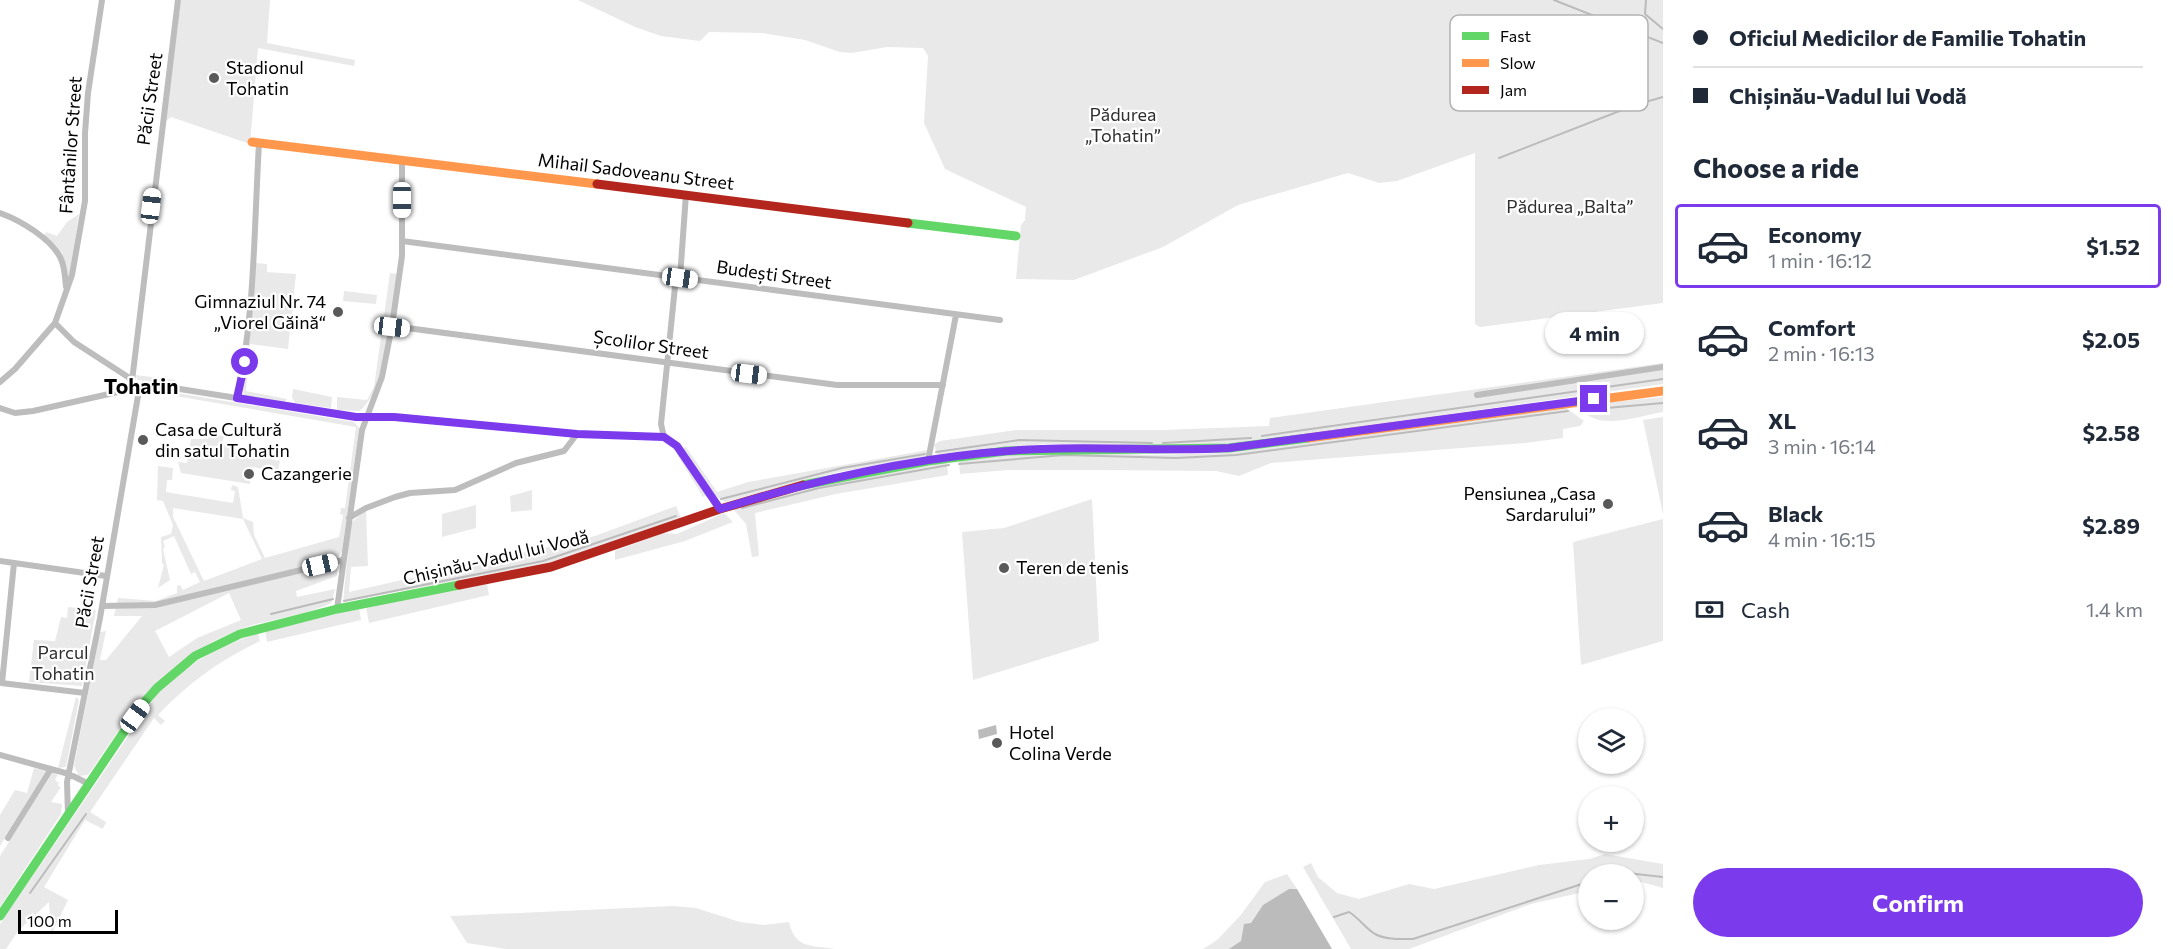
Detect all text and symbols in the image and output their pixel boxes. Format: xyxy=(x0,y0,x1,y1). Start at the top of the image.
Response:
legend xyxy=(1450,15,1648,111)
text: Oficiul Medicilor de Familie Tohatin xyxy=(1729,24,2086,51)
text: Fast xyxy=(1500,26,1531,45)
street label: Păcii Street xyxy=(132,51,166,146)
text: Slow xyxy=(1500,53,1536,72)
place label: Stadionul Tohatin xyxy=(226,56,304,99)
marker: Stadionul Tohatin xyxy=(207,71,221,85)
street label: Fântânilor Street xyxy=(54,75,86,215)
text: Jam xyxy=(1500,80,1527,99)
text: Chișinău-Vadul lui Vodă xyxy=(1729,82,1967,109)
park label: Pădurea „Tohatin” xyxy=(1085,103,1161,146)
street label: Mihail Sadoveanu Street xyxy=(537,148,736,194)
text: Choose a ride xyxy=(1693,151,1859,184)
car xyxy=(393,182,411,218)
car xyxy=(140,187,162,225)
park label: Pădurea „Balta” xyxy=(1506,195,1634,217)
icon: car xyxy=(1696,219,1750,273)
text: Economy xyxy=(1768,221,1862,248)
text: $1.52 xyxy=(2086,233,2140,260)
text: 1 min · 16:12 xyxy=(1768,248,1872,272)
street label: Budești Street xyxy=(715,255,833,294)
car xyxy=(661,267,699,289)
place label: Gimnaziul Nr. 74 „Viorel Găină“ xyxy=(194,290,326,333)
marker: Gimnaziul Nr. 74 „Viorel Găină“ xyxy=(331,305,345,319)
callout: 4 min xyxy=(1544,312,1644,354)
icon: car xyxy=(1696,312,1750,366)
text: Comfort xyxy=(1768,314,1856,341)
car xyxy=(373,316,411,338)
text: 4 min xyxy=(1569,321,1620,345)
street label: Școlilor Street xyxy=(592,325,710,364)
text: $2.05 xyxy=(2082,326,2140,353)
text: 2 min · 16:13 xyxy=(1768,341,1875,365)
route start xyxy=(231,348,258,375)
car xyxy=(730,363,768,385)
district label: Tohatin xyxy=(104,373,178,398)
route end xyxy=(1580,385,1607,412)
icon: car xyxy=(1696,405,1750,459)
text: XL xyxy=(1768,407,1796,434)
place label: Casa de Cultură din satul Tohatin xyxy=(155,418,290,461)
text: $2.58 xyxy=(2083,419,2140,446)
marker: Casa de Cultură din satul Tohatin xyxy=(136,433,150,447)
text: 3 min · 16:14 xyxy=(1768,434,1876,458)
place label: Cazangerie xyxy=(261,462,352,484)
marker: Cazangerie xyxy=(242,467,256,481)
place label: Pensiunea „Casa Sardarului” xyxy=(1464,482,1596,525)
marker: Pensiunea „Casa Sardarului” xyxy=(1601,497,1615,511)
icon: car xyxy=(1696,498,1750,552)
text: Black xyxy=(1768,500,1823,527)
text: $2.89 xyxy=(2082,512,2140,539)
street label: Chișinău-Vadul lui Vodă xyxy=(401,525,591,590)
text: 4 min · 16:15 xyxy=(1768,527,1876,551)
street label: Păcii Street xyxy=(70,534,108,630)
car xyxy=(300,552,340,578)
place label: Teren de tenis xyxy=(1016,556,1129,578)
marker: Teren de tenis xyxy=(997,561,1011,575)
icon: cash xyxy=(1693,593,1726,626)
text: Cash xyxy=(1741,596,1790,623)
text: 1.4 km xyxy=(2086,597,2143,621)
park label: Parcul Tohatin xyxy=(32,641,94,684)
car xyxy=(117,696,153,736)
map controls xyxy=(1578,708,1644,930)
button: layers xyxy=(1578,708,1644,774)
place label: Hotel Colina Verde xyxy=(1009,721,1112,764)
marker: Hotel Colina Verde xyxy=(990,736,1004,750)
button: + xyxy=(1578,786,1644,852)
button: − xyxy=(1578,864,1644,930)
button: Confirm xyxy=(1693,868,2143,937)
scale bar xyxy=(18,907,118,934)
text: 100 m xyxy=(27,911,72,930)

